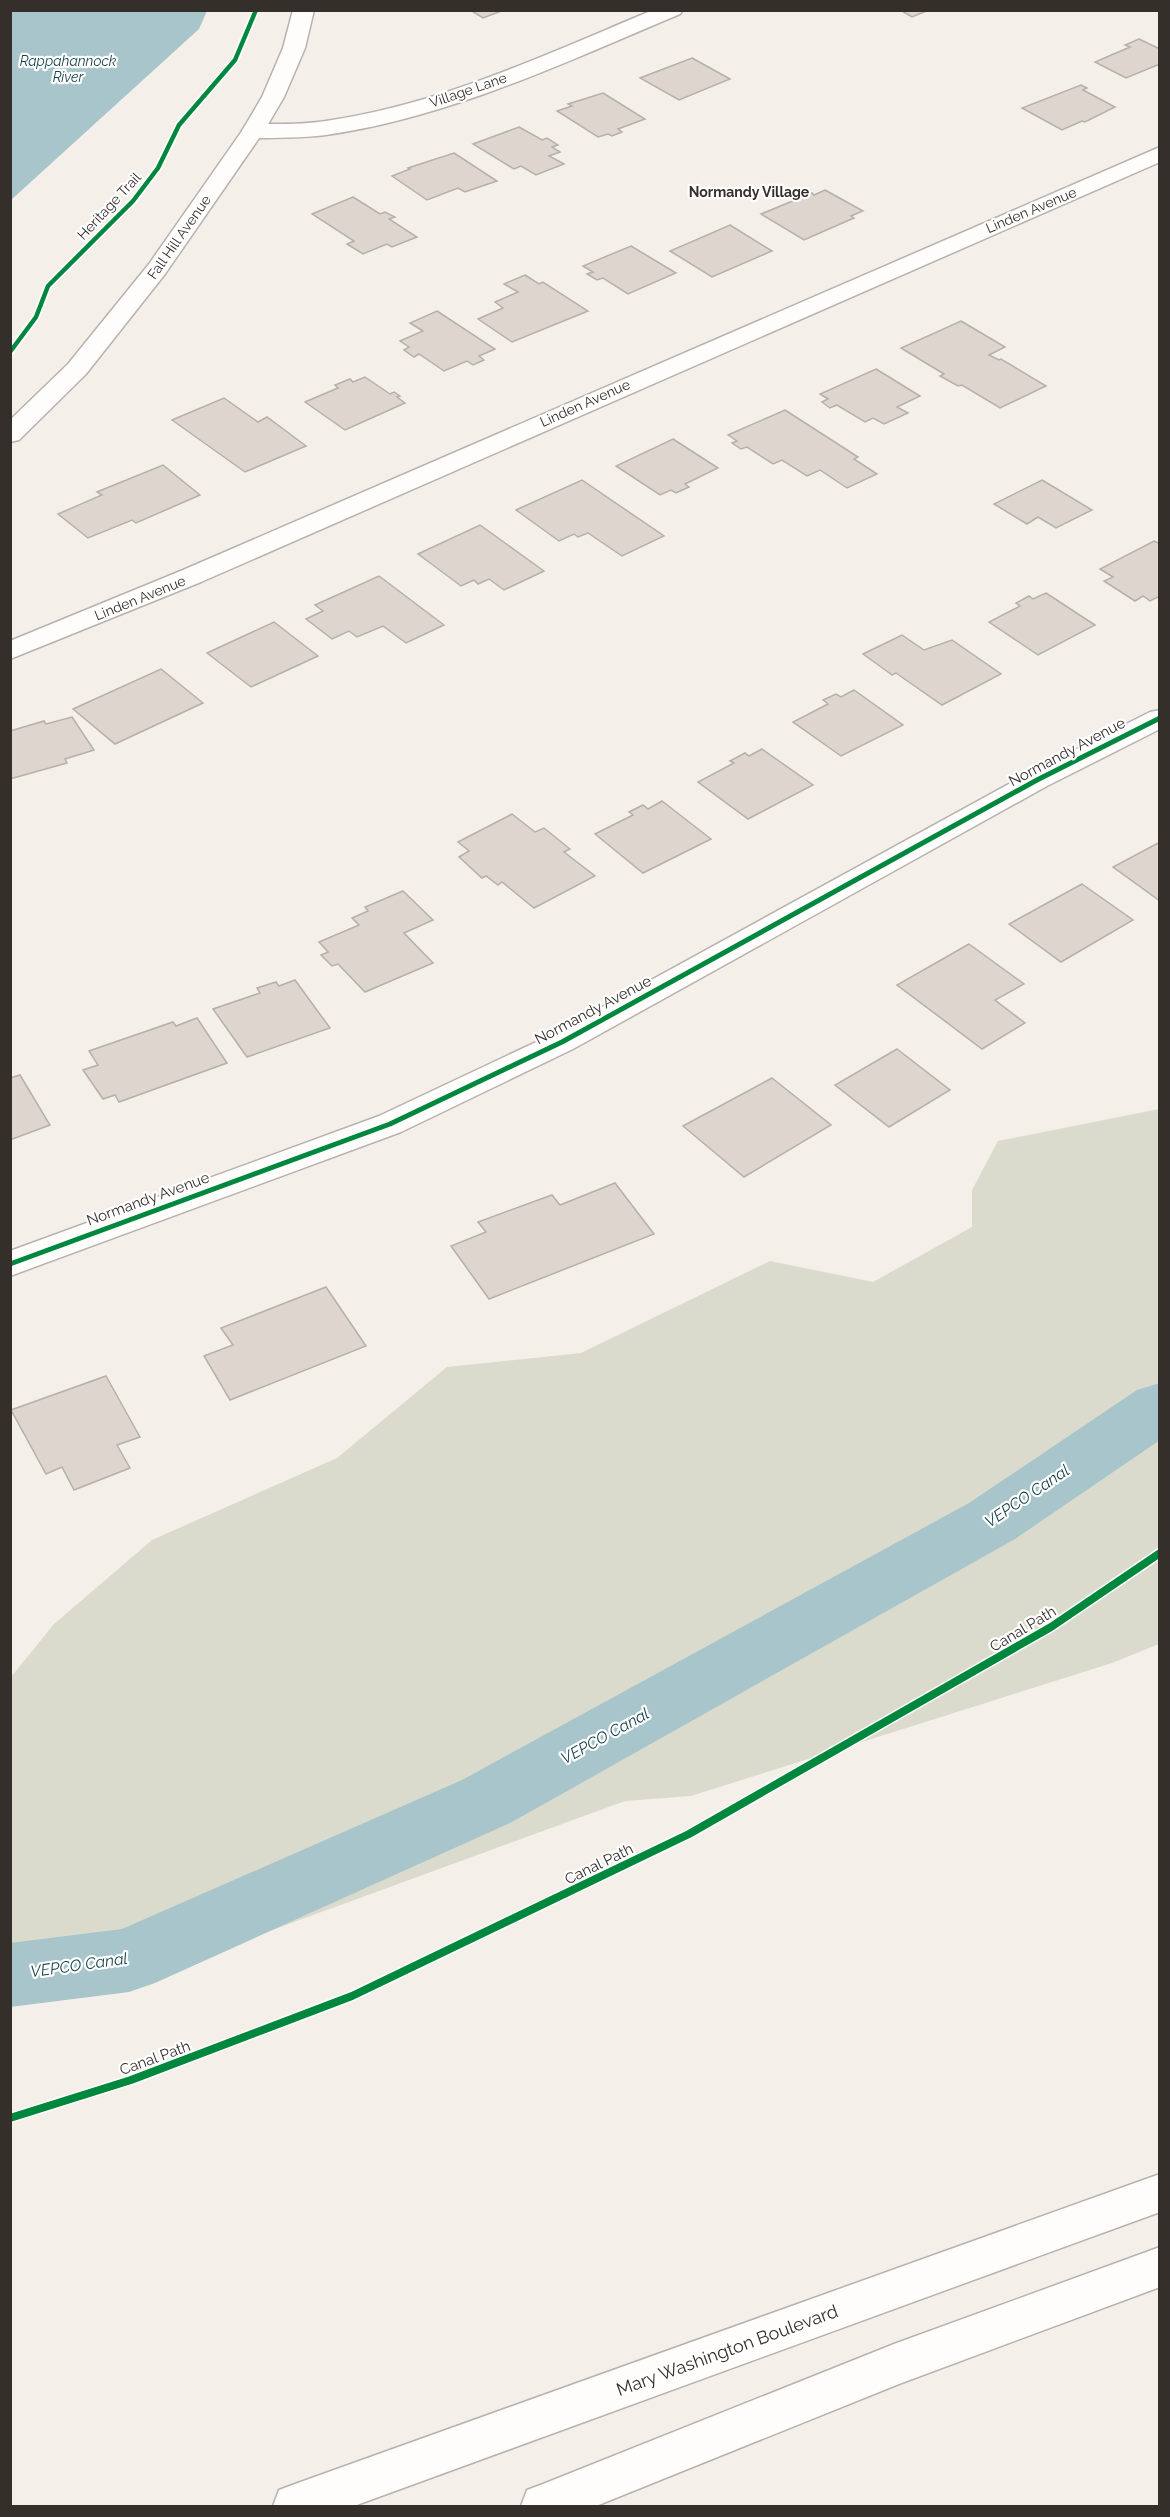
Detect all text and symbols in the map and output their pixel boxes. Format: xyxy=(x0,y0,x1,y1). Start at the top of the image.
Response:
water label: Rappahannock River xyxy=(20,53,117,85)
street label: Village Lane xyxy=(427,69,509,111)
street label: Heritage Trail xyxy=(74,169,144,243)
district label: Normandy Village xyxy=(689,184,810,200)
street label: Linden Avenue xyxy=(983,184,1079,236)
street label: Fall Hill Avenue xyxy=(144,192,214,282)
street label: Linden Avenue xyxy=(538,376,632,430)
street label: Linden Avenue xyxy=(92,572,188,624)
street label: Normandy Avenue xyxy=(1006,714,1129,790)
street label: Normandy Avenue xyxy=(532,972,655,1048)
street label: Normandy Avenue xyxy=(84,1168,212,1230)
water label: VEPCO Canal xyxy=(981,1461,1073,1531)
street label: Canal Path xyxy=(987,1602,1059,1656)
water label: VEPCO Canal xyxy=(558,1704,652,1768)
street label: Canal Path xyxy=(562,1840,636,1888)
water label: VEPCO Canal xyxy=(29,1949,129,1981)
street label: Canal Path xyxy=(117,2037,193,2079)
street label: Mary Washington Boulevard xyxy=(613,2300,841,2400)

